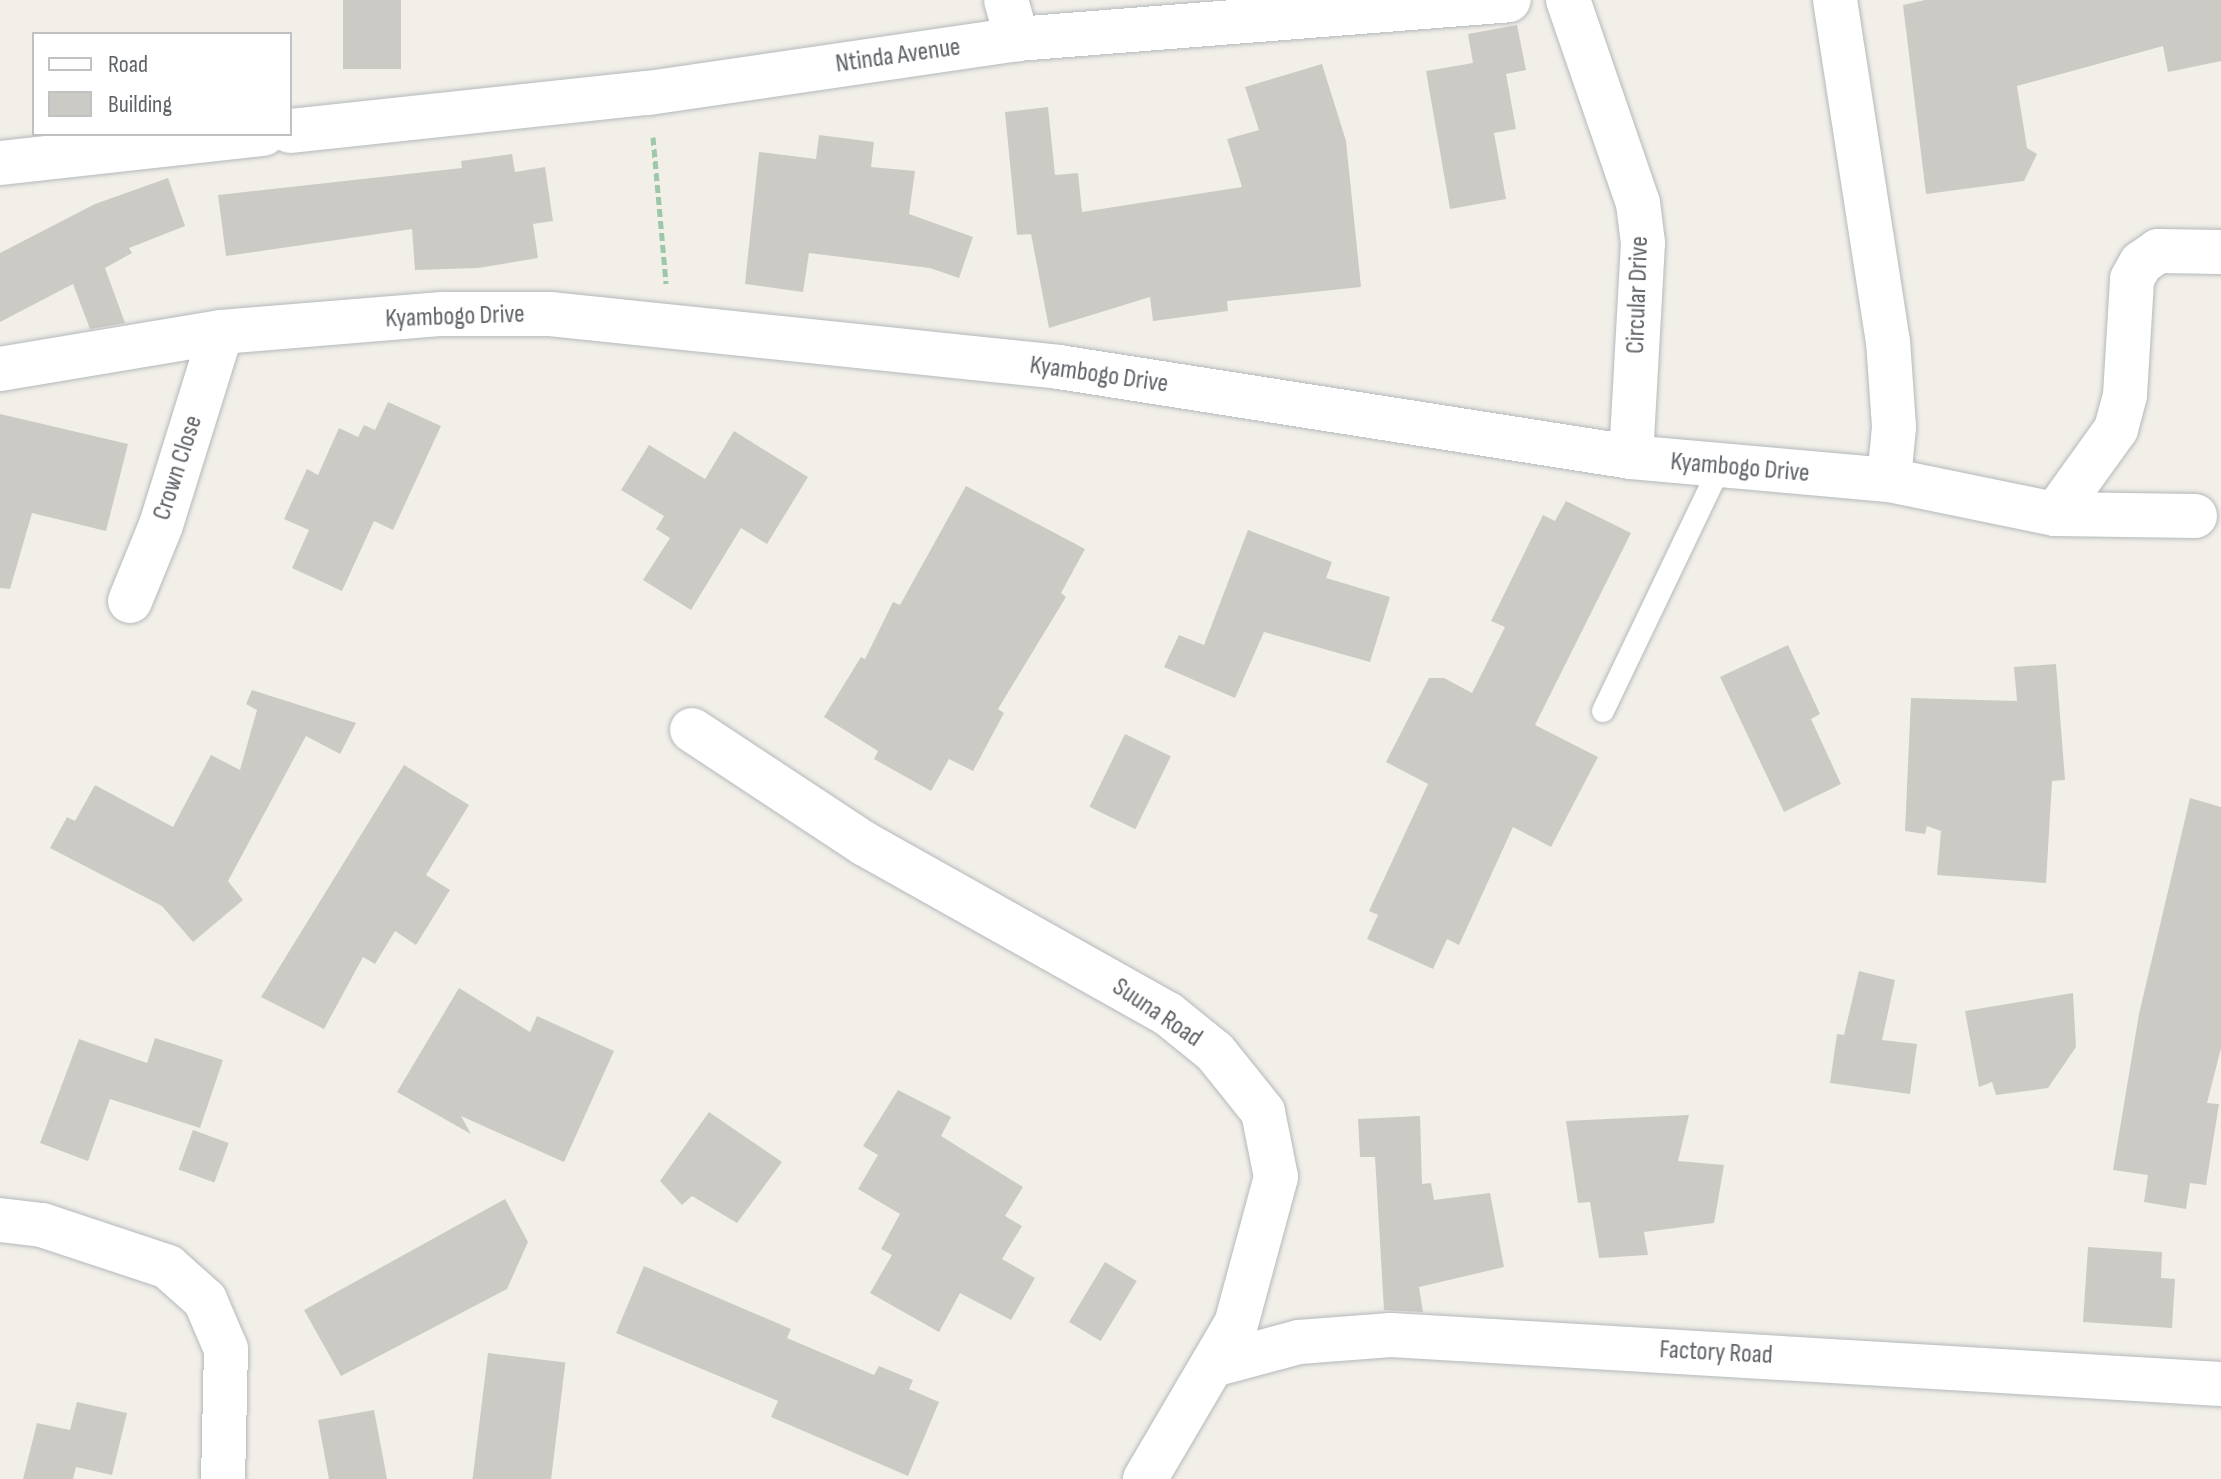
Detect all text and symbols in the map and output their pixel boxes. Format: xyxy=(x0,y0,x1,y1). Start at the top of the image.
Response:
legend xyxy=(32,32,292,136)
street label: Ntinda Avenue xyxy=(834,32,962,80)
text: Road xyxy=(108,50,148,79)
text: Building xyxy=(108,90,172,119)
street label: Circular Drive xyxy=(1620,236,1656,354)
street label: Kyambogo Drive xyxy=(385,299,525,335)
street label: Kyambogo Drive xyxy=(1028,350,1170,400)
street label: Crown Close xyxy=(146,412,210,524)
street label: Kyambogo Drive xyxy=(1669,446,1811,490)
street label: Suuna Road xyxy=(1106,972,1208,1054)
street label: Factory Road xyxy=(1659,1334,1773,1372)

